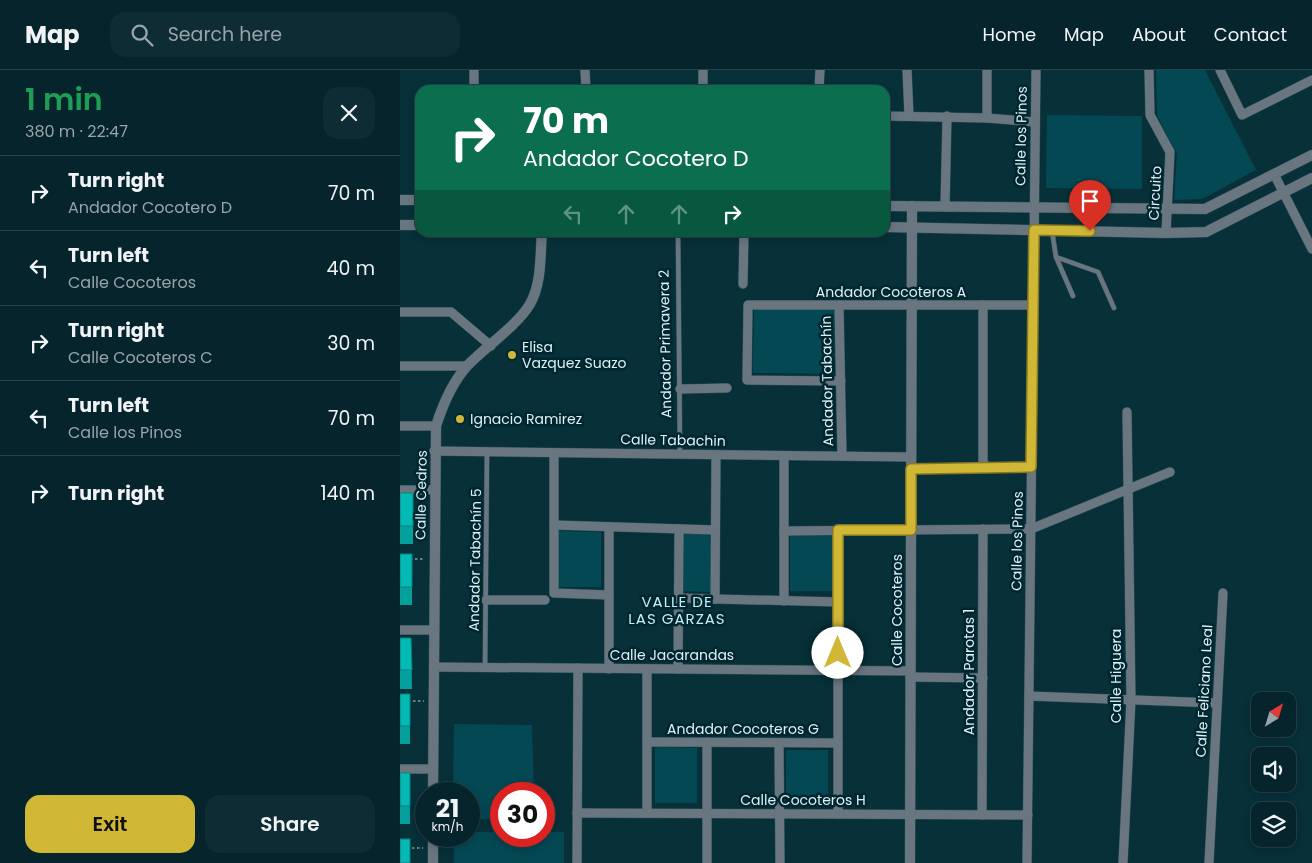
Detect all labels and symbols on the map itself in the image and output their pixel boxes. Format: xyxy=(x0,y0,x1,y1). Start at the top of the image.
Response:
street label: Calle los Pinos xyxy=(1010,86,1032,186)
street label: Circuito xyxy=(1144,165,1166,221)
pin xyxy=(1069,180,1111,231)
street label: Andador Primavera 2 xyxy=(654,270,676,418)
street label: Andador Cocoteros A xyxy=(816,282,966,302)
street label: Andador Tabachín xyxy=(816,316,838,446)
place label: Elisa Vazquez Suazo xyxy=(522,337,627,373)
marker: Elisa Vazquez Suazo xyxy=(506,349,518,361)
place label: Ignacio Ramirez xyxy=(470,409,582,429)
marker: Ignacio Ramirez xyxy=(454,413,466,425)
street label: Calle Tabachin xyxy=(620,429,726,451)
street label: Calle Cedros xyxy=(410,450,432,540)
street label: Andador Tabachín 5 xyxy=(464,488,486,632)
street label: Calle los Pinos xyxy=(1006,491,1028,591)
street label: Calle Cocoteros xyxy=(887,554,907,666)
district label: VALLE DE LAS GARZAS xyxy=(628,591,726,629)
street label: Andador Parotas 1 xyxy=(959,609,979,735)
street label: Calle Feliciano Leal xyxy=(1191,624,1217,758)
position arrow xyxy=(811,626,863,678)
street label: Calle Higuera xyxy=(1106,629,1126,723)
street label: Calle Jacarandas xyxy=(610,645,734,665)
north arrow xyxy=(1251,692,1296,738)
street label: Andador Cocoteros G xyxy=(667,719,819,739)
speed limit sign: 30 xyxy=(490,782,555,847)
street label: Calle Cocoteros H xyxy=(740,790,866,810)

